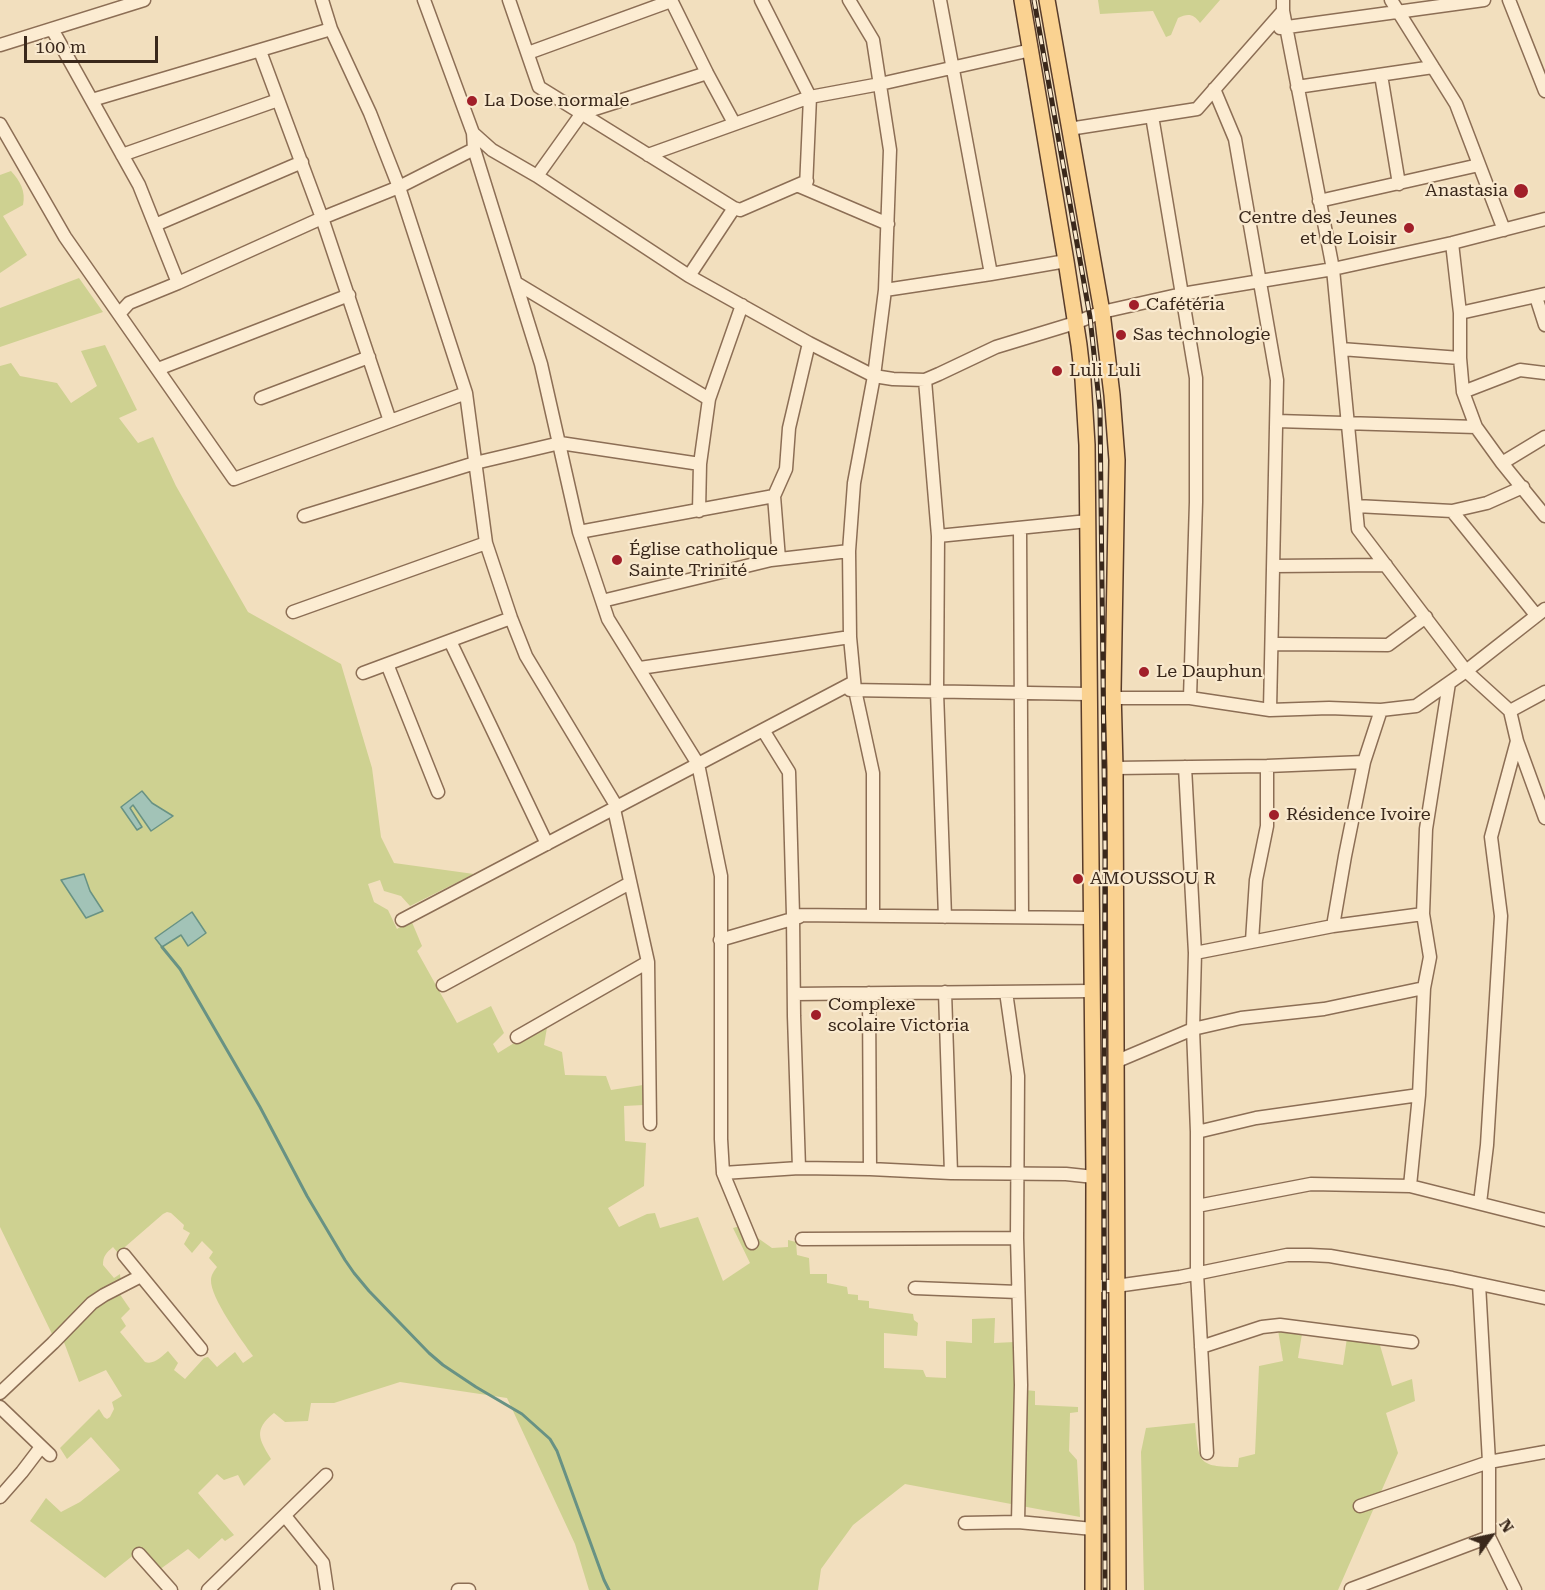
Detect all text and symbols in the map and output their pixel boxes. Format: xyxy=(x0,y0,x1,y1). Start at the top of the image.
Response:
scale bar xyxy=(27,24,160,62)
text: 100 m xyxy=(35,36,86,57)
place label: La Dose normale xyxy=(484,90,629,112)
marker: La Dose normale xyxy=(465,94,479,108)
place label: Anastasia xyxy=(1425,180,1508,202)
marker: Anastasia xyxy=(1512,182,1530,200)
place label: Centre des Jeunes et de Loisir xyxy=(1239,207,1397,250)
marker: Centre des Jeunes et de Loisir xyxy=(1402,221,1416,235)
place label: Cafétéria xyxy=(1146,294,1225,316)
marker: Cafétéria xyxy=(1127,298,1141,312)
place label: Sas technologie xyxy=(1133,324,1270,346)
marker: Sas technologie xyxy=(1114,328,1128,342)
place label: Luli Luli xyxy=(1069,360,1141,382)
marker: Luli Luli xyxy=(1050,364,1064,378)
place label: Église catholique Sainte Trinité xyxy=(629,539,778,582)
marker: Église catholique Sainte Trinité xyxy=(610,553,624,567)
place label: Le Dauphun xyxy=(1156,661,1263,683)
marker: Le Dauphun xyxy=(1137,665,1151,679)
place label: Résidence Ivoire xyxy=(1286,804,1431,826)
marker: Résidence Ivoire xyxy=(1267,808,1281,822)
place label: AMOUSSOU R xyxy=(1090,868,1216,890)
marker: AMOUSSOU R xyxy=(1071,872,1085,886)
place label: Complexe scolaire Victoria xyxy=(828,994,969,1036)
marker: Complexe scolaire Victoria xyxy=(809,1008,823,1022)
north arrow xyxy=(1461,1506,1521,1566)
text: N xyxy=(1495,1516,1518,1536)

